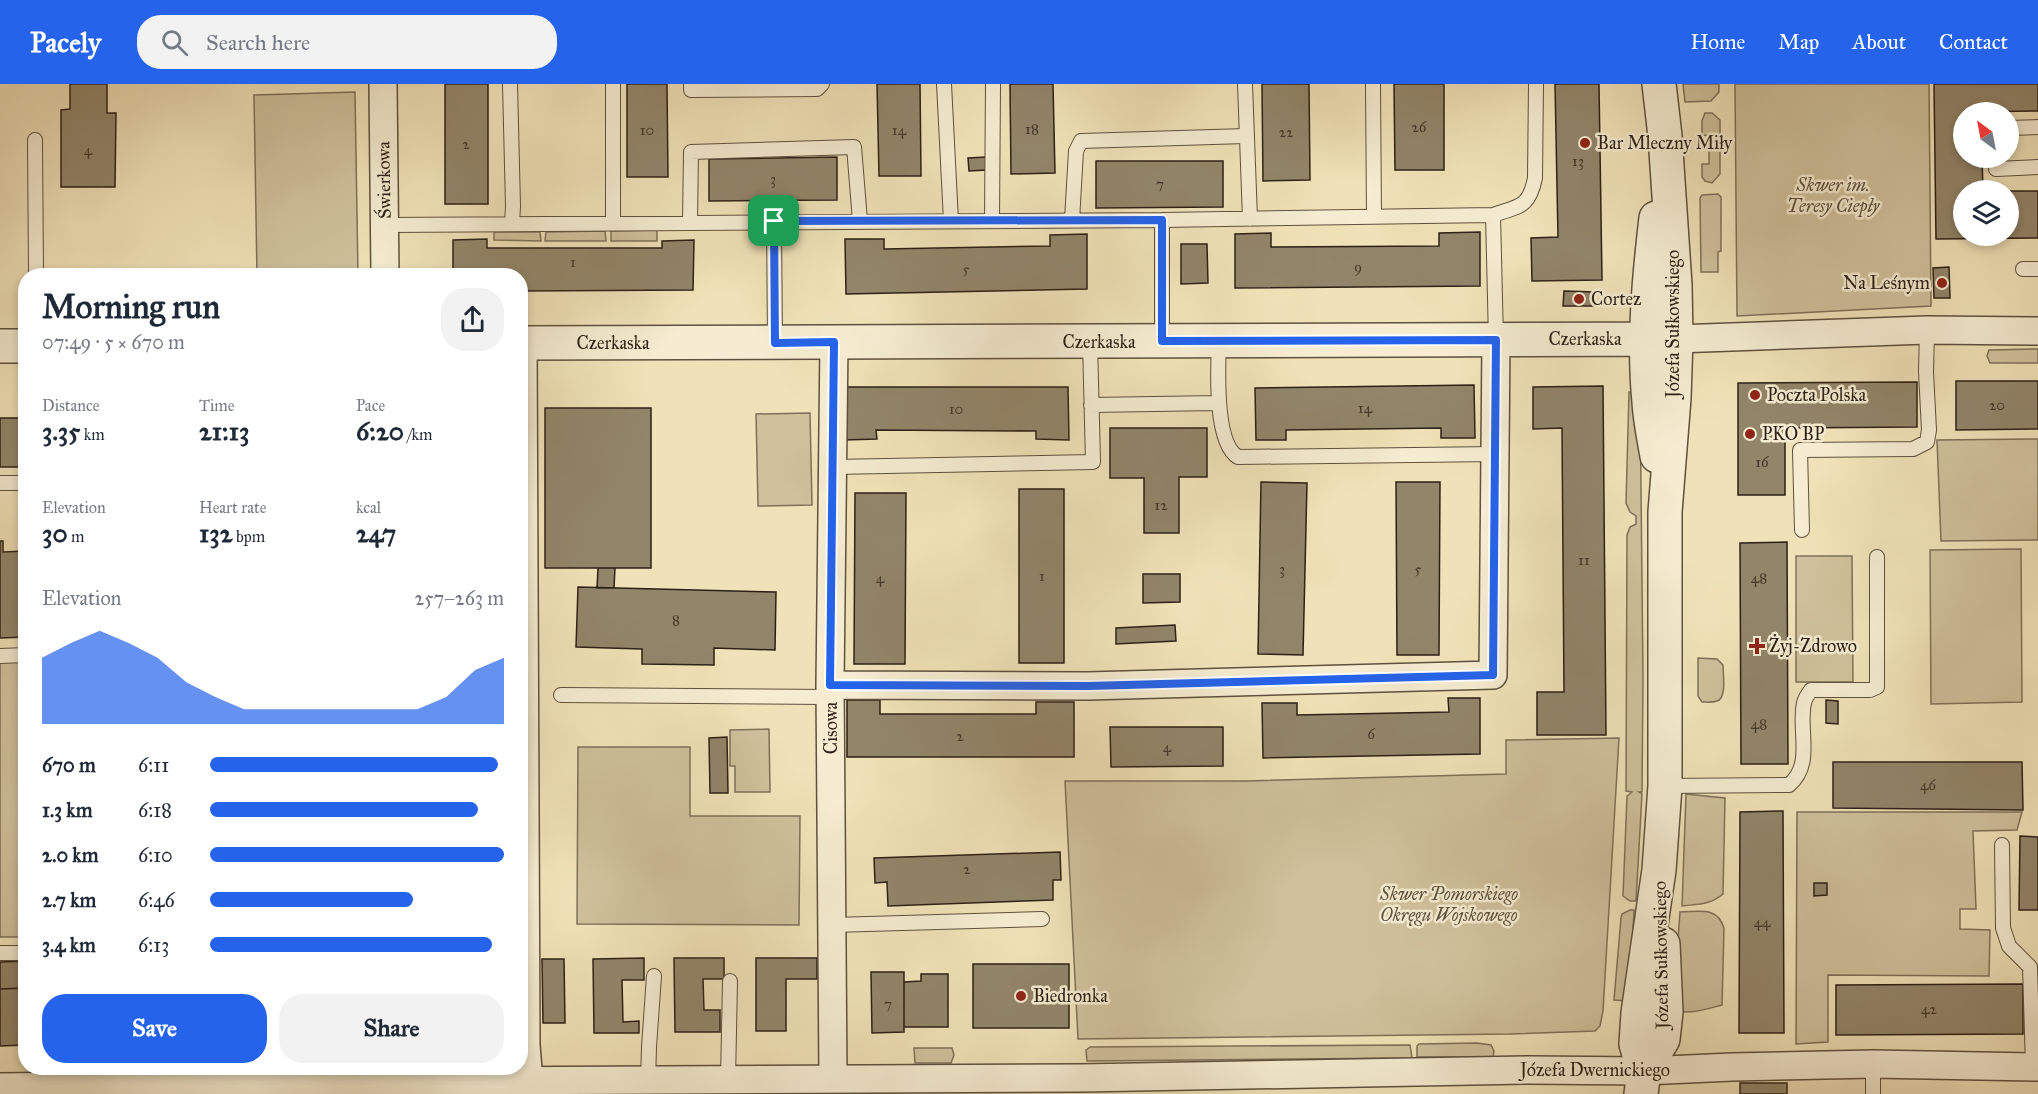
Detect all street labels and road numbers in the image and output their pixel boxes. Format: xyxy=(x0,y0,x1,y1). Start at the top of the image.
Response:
street label: Świerkowa xyxy=(370,141,396,219)
street label: Józefa Sułkowskiego xyxy=(1662,250,1685,400)
street label: Czerkaska xyxy=(1548,328,1622,350)
street label: Czerkaska xyxy=(1062,331,1136,353)
street label: Czerkaska xyxy=(576,332,650,354)
street label: Cisowa xyxy=(820,701,842,754)
street label: Józefa Sułkowskiego xyxy=(1649,881,1674,1031)
street label: Józefa Dwernickiego xyxy=(1518,1059,1670,1082)

